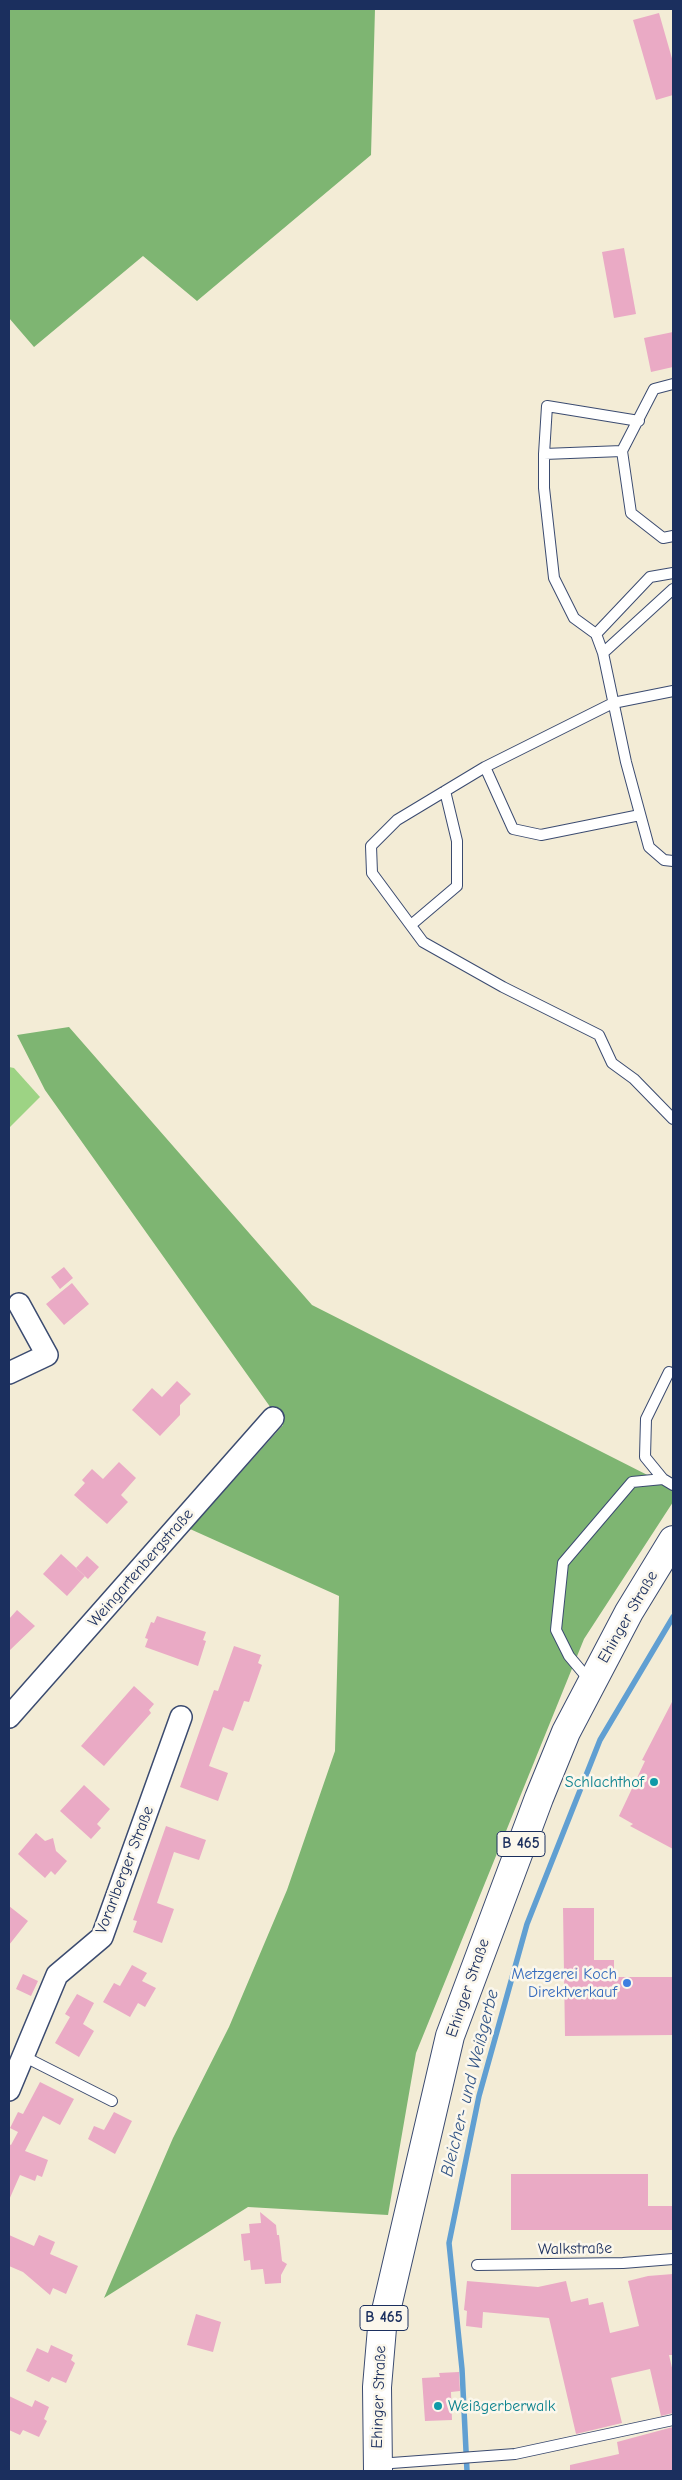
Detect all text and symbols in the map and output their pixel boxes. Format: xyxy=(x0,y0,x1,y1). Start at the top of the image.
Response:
street label: Weingartenbergstraße xyxy=(84,1505,198,1631)
street label: Ehinger Straße xyxy=(594,1568,662,1666)
place label: Schlachthof xyxy=(565,1772,644,1792)
marker: Schlachthof xyxy=(648,1776,660,1788)
street label: Vorarlberger Straße xyxy=(92,1804,158,1936)
road number: B 465 xyxy=(497,1832,545,1856)
street label: Ehinger Straße xyxy=(442,1936,494,2040)
place label: Metzgerei Koch Direktverkauf xyxy=(511,1964,617,2002)
marker: Metzgerei Koch Direktverkauf xyxy=(621,1977,633,1989)
water label: Bleicher- und Weißgerbe xyxy=(436,1987,504,2179)
street label: Walkstraße xyxy=(538,2239,612,2259)
road number: B 465 xyxy=(360,2306,408,2330)
street label: Ehinger Straße xyxy=(368,2345,390,2449)
place label: Weißgerberwalk xyxy=(448,2396,555,2416)
marker: Weißgerberwalk xyxy=(432,2400,444,2412)

